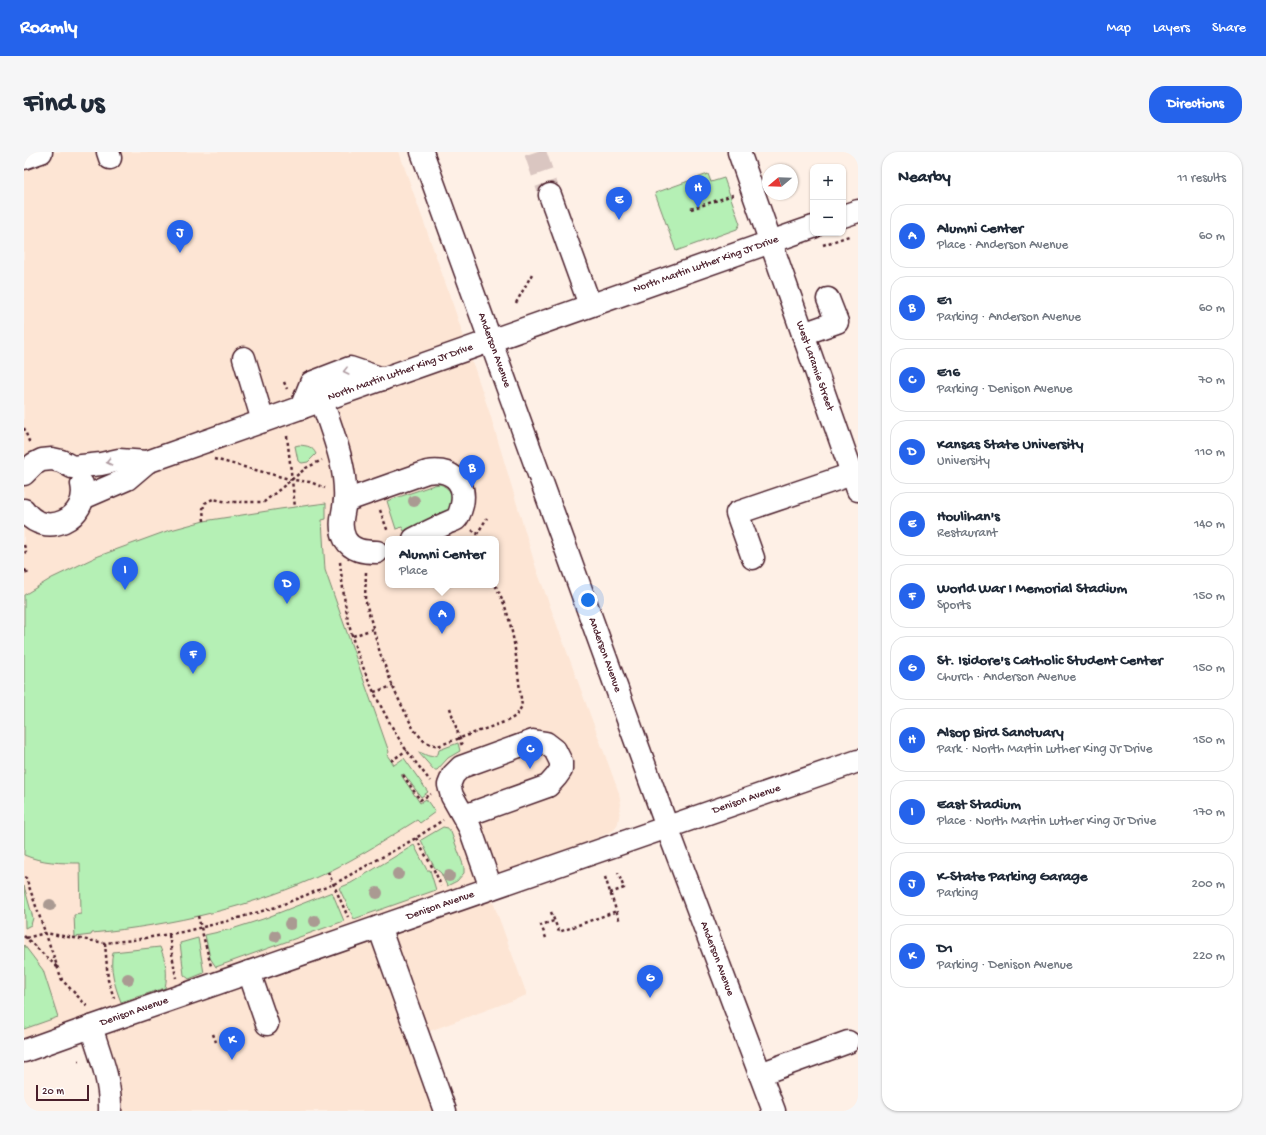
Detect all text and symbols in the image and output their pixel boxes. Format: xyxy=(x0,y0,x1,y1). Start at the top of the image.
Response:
text: Roamly xyxy=(20,17,77,40)
text: Map xyxy=(1107,20,1131,37)
text: Layers xyxy=(1153,20,1190,37)
text: Share xyxy=(1212,20,1246,37)
button: Directions xyxy=(1149,86,1242,123)
text: Find us xyxy=(24,88,104,121)
north arrow xyxy=(762,164,798,200)
map controls xyxy=(810,164,846,236)
button: + xyxy=(810,164,846,200)
text: Nearby xyxy=(898,168,951,188)
text: 11 results xyxy=(1177,171,1226,186)
pin: H xyxy=(685,175,711,208)
pin: E xyxy=(606,187,632,220)
button: − xyxy=(810,200,846,236)
pin: J xyxy=(167,220,193,253)
text: Alumni Center xyxy=(937,220,1023,238)
text: A xyxy=(908,229,916,244)
text: 60 m xyxy=(1199,229,1225,244)
street label: North Martin Luther King Jr Drive xyxy=(632,234,780,296)
text: Place · Anderson Avenue xyxy=(937,238,1068,253)
text: E1 xyxy=(937,292,952,310)
text: B xyxy=(909,301,915,316)
text: 60 m xyxy=(1199,301,1225,316)
text: Parking · Anderson Avenue xyxy=(937,310,1081,325)
street label: Anderson Avenue xyxy=(475,311,513,390)
street label: West Laramie Street xyxy=(793,320,836,414)
street label: North Martin Luther King Jr Drive xyxy=(326,341,475,404)
text: E16 xyxy=(937,364,960,382)
one-way arrow xyxy=(343,366,349,374)
text: C xyxy=(908,373,916,388)
text: 70 m xyxy=(1199,373,1225,388)
text: Parking · Denison Avenue xyxy=(937,382,1072,397)
text: Kansas State University xyxy=(937,436,1083,454)
text: D xyxy=(908,445,916,460)
text: 110 m xyxy=(1195,445,1225,460)
text: University xyxy=(937,454,990,469)
pin: B xyxy=(459,455,485,488)
one-way arrow xyxy=(106,458,113,466)
text: Houlihan's xyxy=(937,508,1000,526)
text: E xyxy=(908,517,916,532)
text: 140 m xyxy=(1194,517,1225,532)
text: Restaurant xyxy=(937,526,997,541)
popup xyxy=(385,536,499,588)
text: Alumni Center xyxy=(399,546,485,564)
pin: I xyxy=(112,557,138,590)
text: Place xyxy=(399,564,427,579)
pin: D xyxy=(274,571,300,604)
text: World War I Memorial Stadium xyxy=(937,580,1127,598)
text: F xyxy=(909,589,915,604)
text: 150 m xyxy=(1193,589,1225,604)
your location xyxy=(578,590,598,610)
text: Sports xyxy=(937,598,971,613)
pin: A xyxy=(429,601,455,634)
street label: Anderson Avenue xyxy=(585,616,624,694)
pin: F xyxy=(180,641,206,674)
text: St. Isidore's Catholic Student Center xyxy=(937,652,1162,670)
text: G xyxy=(908,661,916,676)
text: 150 m xyxy=(1193,661,1225,676)
text: Church · Anderson Avenue xyxy=(937,670,1076,685)
text: Alsop Bird Sanctuary xyxy=(937,724,1064,742)
text: H xyxy=(908,733,916,748)
text: 150 m xyxy=(1193,733,1225,748)
pin: C xyxy=(517,736,543,769)
text: Park · North Martin Luther King Jr Drive xyxy=(937,742,1153,757)
street label: Denison Avenue xyxy=(710,782,782,817)
text: East Stadium xyxy=(937,796,1021,814)
text: I xyxy=(910,805,914,820)
text: 170 m xyxy=(1193,805,1225,820)
text: Place · North Martin Luther King Jr Drive xyxy=(937,814,1156,829)
text: K-State Parking Garage xyxy=(937,868,1088,886)
text: J xyxy=(909,877,915,892)
text: 200 m xyxy=(1192,877,1225,892)
text: Parking xyxy=(937,886,978,901)
street label: Denison Avenue xyxy=(404,888,476,923)
street label: Anderson Avenue xyxy=(697,920,736,998)
text: D1 xyxy=(937,940,953,958)
text: K xyxy=(908,949,916,964)
text: 220 m xyxy=(1193,949,1225,964)
text: Parking · Denison Avenue xyxy=(937,958,1072,973)
pin: G xyxy=(637,965,663,998)
street label: Denison Avenue xyxy=(98,995,170,1030)
pin: K xyxy=(219,1027,245,1060)
scale bar xyxy=(36,1083,89,1102)
text: 20 m xyxy=(42,1086,64,1098)

